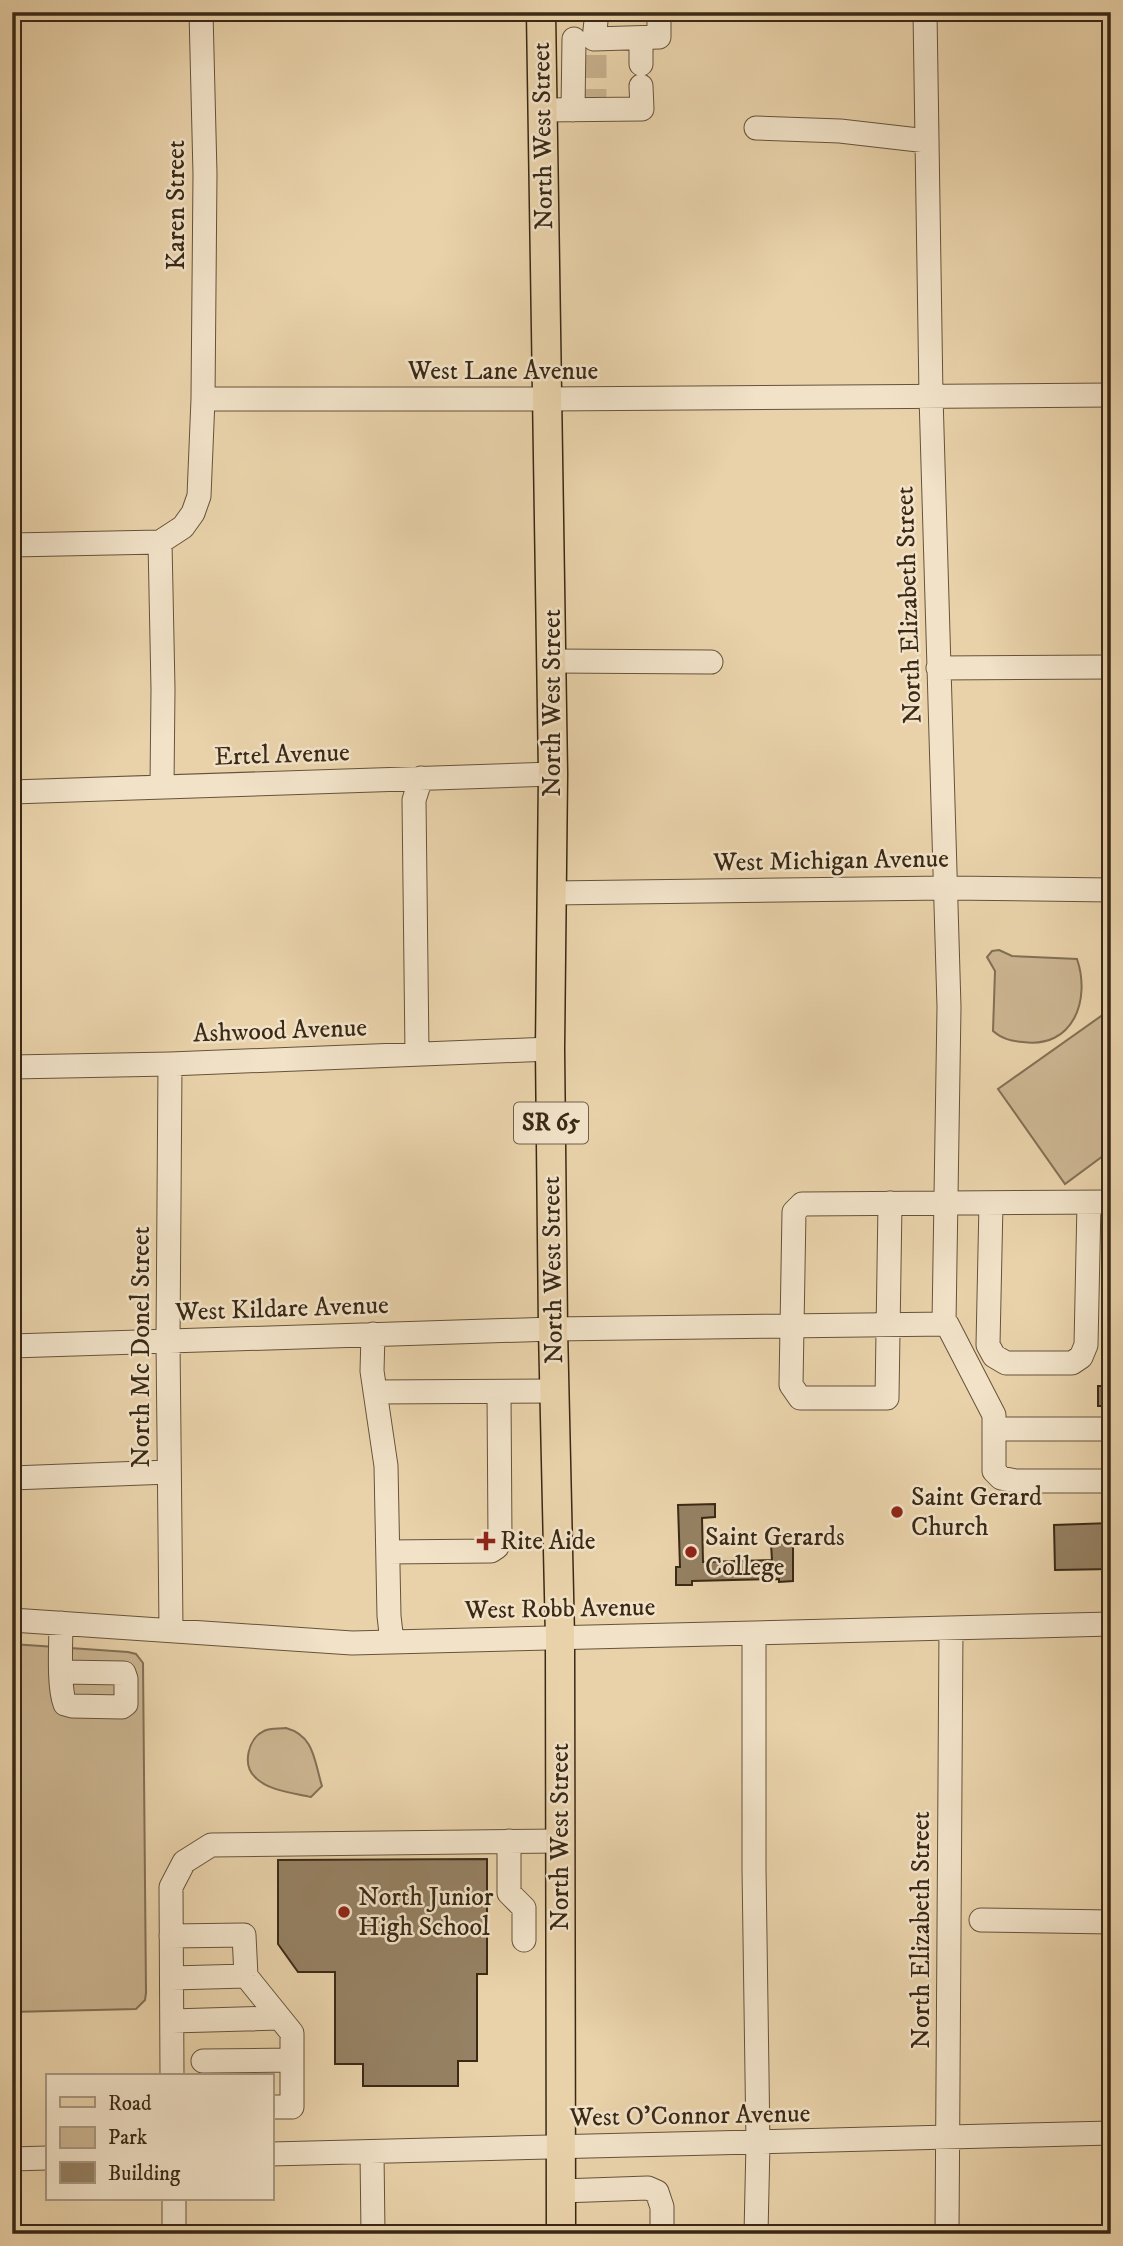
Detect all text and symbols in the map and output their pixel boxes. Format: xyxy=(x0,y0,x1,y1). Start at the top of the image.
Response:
street label: North West Street xyxy=(525,42,561,230)
street label: Karen Street xyxy=(160,140,193,270)
street label: West Lane Avenue xyxy=(407,355,598,388)
street label: North Elizabeth Street xyxy=(888,486,930,724)
street label: North West Street xyxy=(536,609,569,797)
street label: Ertel Avenue xyxy=(214,736,350,774)
street label: West Michigan Avenue xyxy=(712,842,949,880)
street label: Ashwood Avenue xyxy=(192,1011,368,1051)
road number: SR 65 xyxy=(514,1102,588,1143)
street label: North West Street xyxy=(535,1176,571,1364)
street label: North Mc Donel Street xyxy=(125,1226,158,1468)
street label: West Kildare Avenue xyxy=(174,1289,389,1329)
place label: Saint Gerard Church xyxy=(911,1481,1042,1544)
marker: Saint Gerard Church xyxy=(889,1504,905,1520)
place label: Saint Gerards College xyxy=(705,1521,845,1584)
place label: Rite Aide xyxy=(500,1525,596,1558)
marker: Rite Aide xyxy=(478,1533,494,1549)
marker: Saint Gerards College xyxy=(683,1544,699,1560)
street label: West Robb Avenue xyxy=(463,1591,656,1627)
street label: North West Street xyxy=(544,1743,577,1931)
street label: North Elizabeth Street xyxy=(905,1811,938,2049)
place label: North Junior High School xyxy=(358,1881,494,1944)
marker: North Junior High School xyxy=(336,1904,352,1920)
legend xyxy=(46,2074,273,2200)
text: Road xyxy=(108,2091,152,2117)
street label: West O'Connor Avenue xyxy=(568,2097,811,2135)
text: Park xyxy=(108,2125,148,2151)
text: Building xyxy=(108,2161,181,2187)

